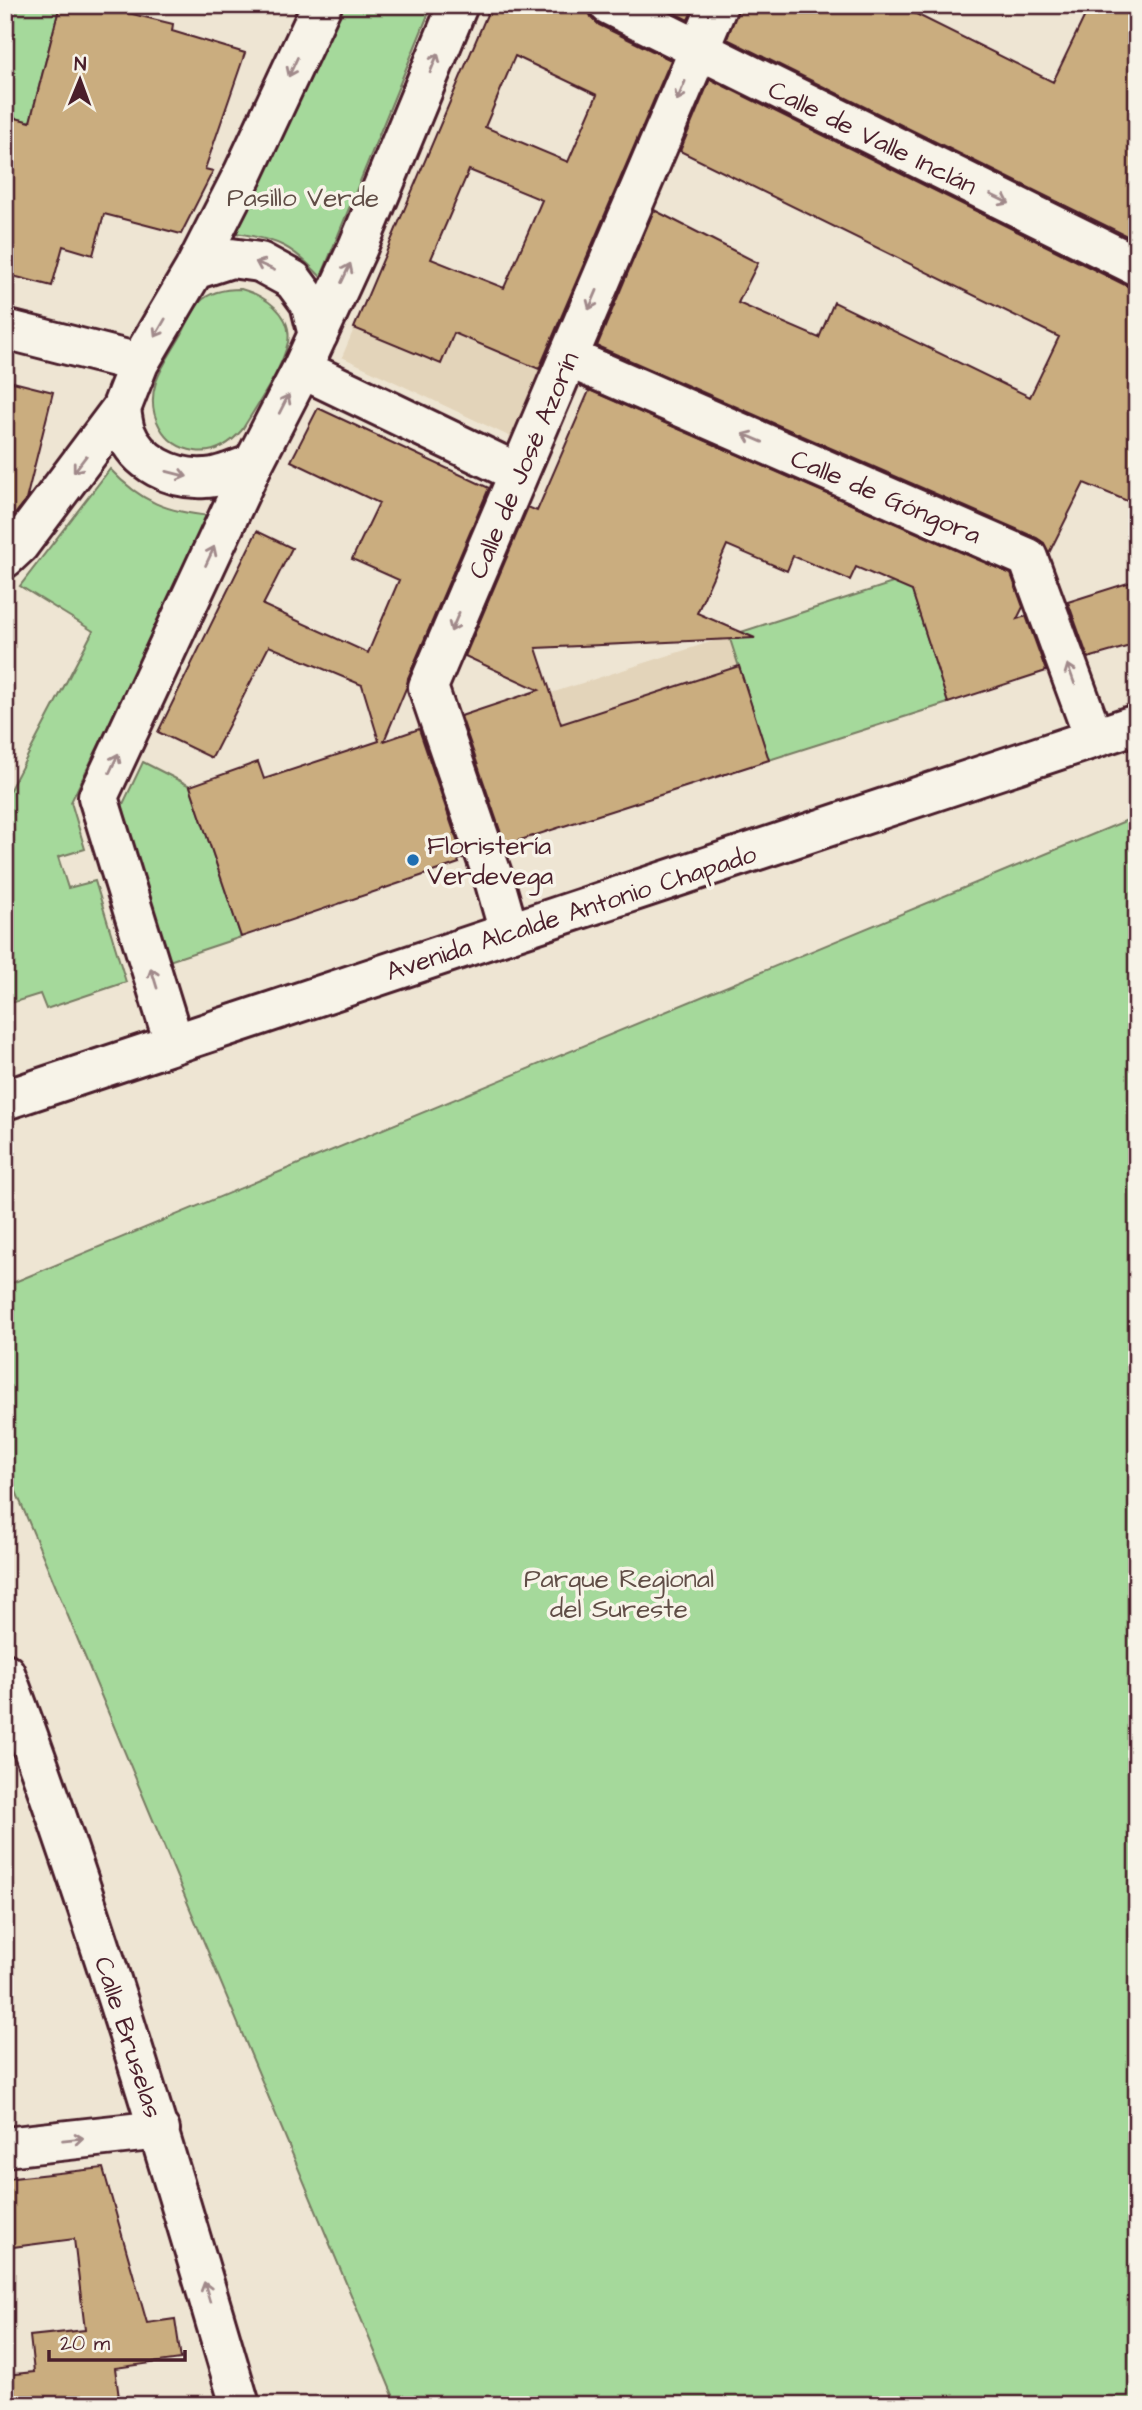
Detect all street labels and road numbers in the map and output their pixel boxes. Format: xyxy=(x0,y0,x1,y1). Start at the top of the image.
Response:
street label: Calle de Valle Inclán xyxy=(762,72,983,204)
street label: Calle de José Azorín xyxy=(460,346,588,584)
street label: Calle de Góngora xyxy=(784,441,986,555)
street label: Avenida Alcalde Antonio Chapado xyxy=(382,836,761,990)
street label: Calle Bruselas xyxy=(85,1952,171,2123)

